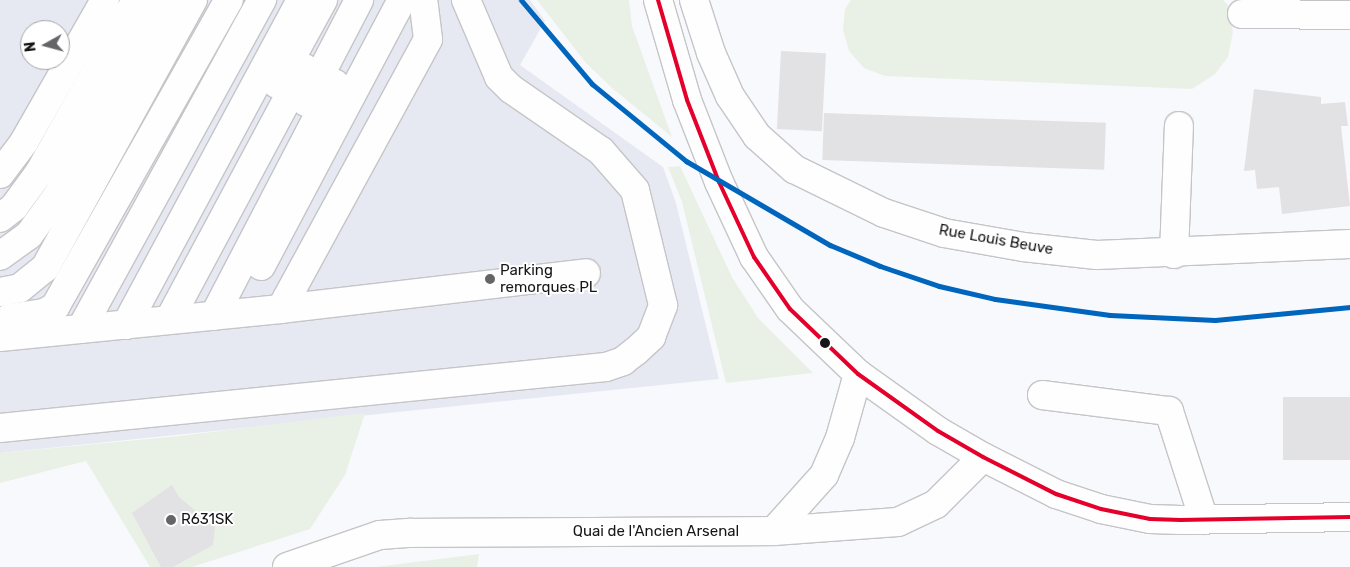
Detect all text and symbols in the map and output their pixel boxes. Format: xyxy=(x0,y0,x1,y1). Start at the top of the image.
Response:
north arrow xyxy=(20,20,70,70)
text: N xyxy=(22,41,40,53)
street label: Rue Louis Beuve xyxy=(937,221,1055,259)
place label: Parking remorques PL xyxy=(500,261,597,296)
marker: Parking remorques PL xyxy=(484,273,496,285)
unlabelled marker xyxy=(820,338,830,348)
place label: R631SK xyxy=(181,511,233,529)
marker: R631SK xyxy=(165,514,177,526)
street label: Quai de l'Ancien Arsenal xyxy=(573,523,739,541)

